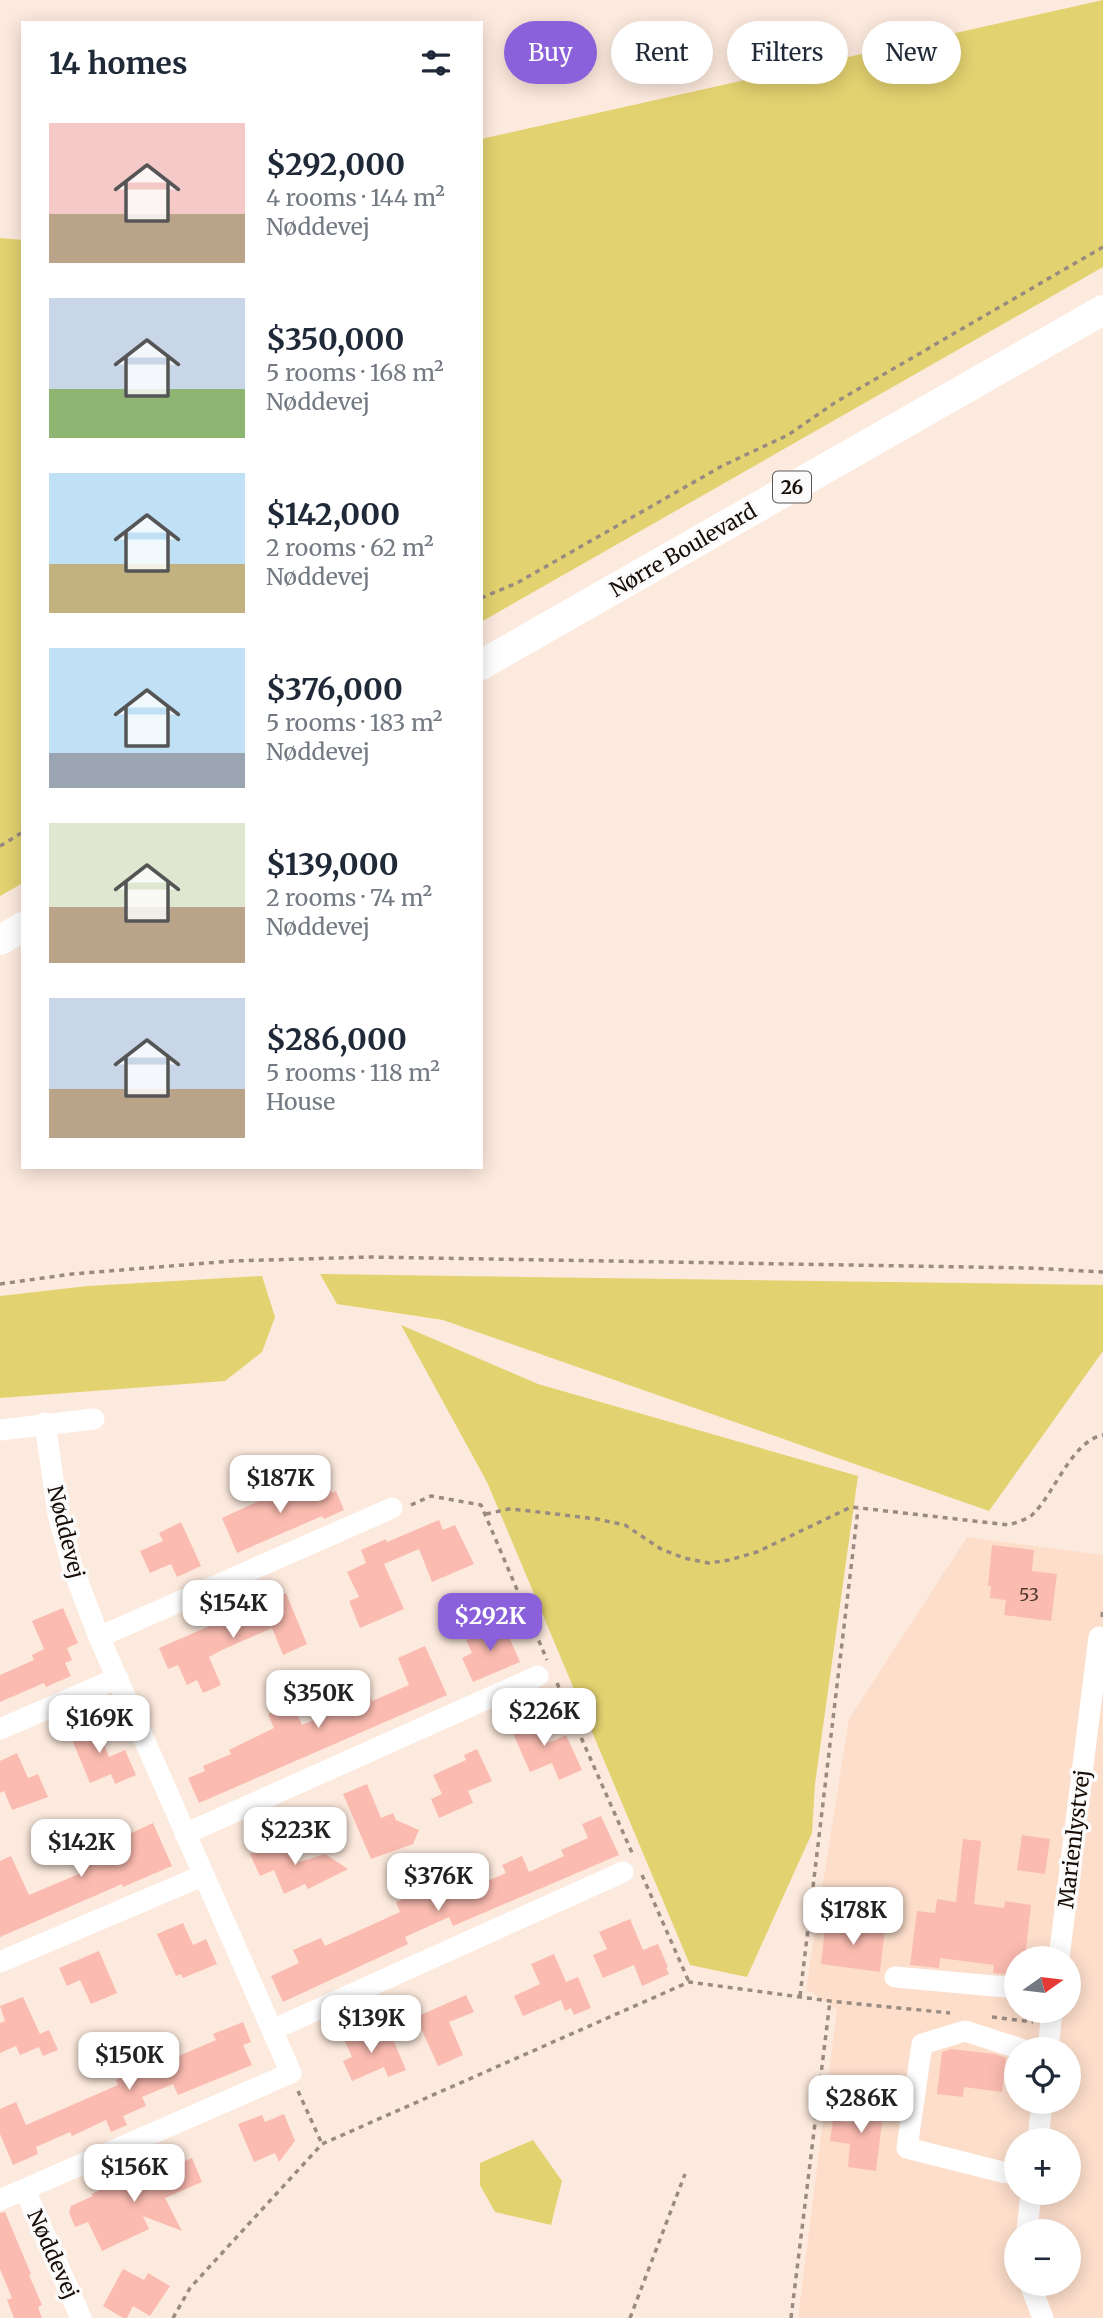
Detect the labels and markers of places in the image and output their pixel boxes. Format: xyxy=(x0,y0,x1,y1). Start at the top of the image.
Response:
pin: $187K xyxy=(231,1456,329,1515)
pin: $154K xyxy=(184,1580,282,1640)
pin: $292K xyxy=(441,1594,539,1653)
pin: $350K xyxy=(269,1670,367,1730)
pin: $226K xyxy=(495,1688,593,1748)
pin: $169K xyxy=(50,1696,148,1755)
pin: $223K xyxy=(246,1808,344,1867)
pin: $142K xyxy=(32,1820,130,1879)
pin: $376K xyxy=(389,1854,487,1913)
pin: $178K xyxy=(804,1888,902,1947)
pin: $139K xyxy=(322,1996,420,2055)
pin: $150K xyxy=(80,2032,178,2092)
pin: $286K xyxy=(812,2076,910,2135)
pin: $156K xyxy=(85,2144,183,2204)

